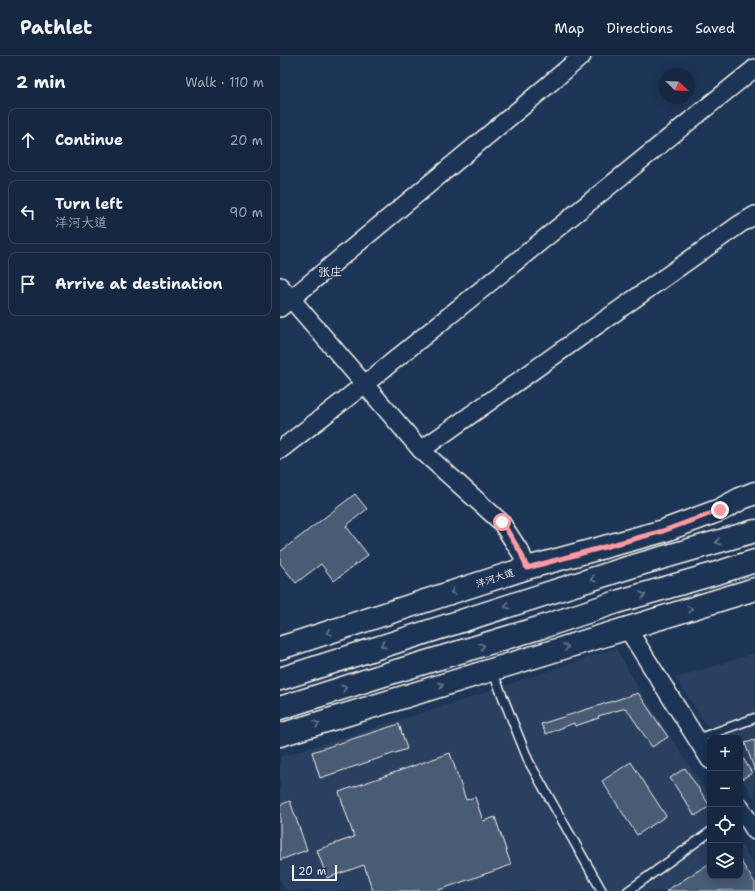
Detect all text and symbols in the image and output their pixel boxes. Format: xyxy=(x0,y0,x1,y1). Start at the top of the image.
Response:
text: Pathlet xyxy=(20,15,92,40)
text: Map xyxy=(555,19,585,37)
text: Directions xyxy=(607,19,673,37)
text: Saved xyxy=(695,19,735,37)
north arrow xyxy=(659,68,695,104)
text: 2 min xyxy=(16,71,66,93)
text: Walk · 110 m xyxy=(185,74,264,91)
icon: ahead xyxy=(17,129,39,151)
text: Continue xyxy=(55,130,123,150)
text: 20 m xyxy=(230,132,263,149)
text: Turn left xyxy=(55,194,123,214)
icon: left xyxy=(17,201,39,223)
text: 90 m xyxy=(229,204,263,221)
text: 洋河大道 xyxy=(55,214,107,231)
district label: 张庄 xyxy=(318,264,342,280)
icon: arrive xyxy=(17,273,39,295)
text: Arrive at destination xyxy=(55,274,223,294)
route end xyxy=(711,501,729,519)
route start xyxy=(493,513,511,531)
one-way arrow xyxy=(714,537,721,546)
street label: 洋河大道 xyxy=(474,566,516,590)
one-way arrow xyxy=(590,574,597,583)
one-way arrow xyxy=(449,587,456,596)
one-way arrow xyxy=(639,591,646,600)
one-way arrow xyxy=(504,602,511,610)
one-way arrow xyxy=(686,605,693,614)
one-way arrow xyxy=(326,628,333,636)
one-way arrow xyxy=(380,640,387,649)
one-way arrow xyxy=(478,642,485,651)
one-way arrow xyxy=(562,643,569,652)
one-way arrow xyxy=(438,681,445,690)
one-way arrow xyxy=(340,684,347,692)
one-way arrow xyxy=(314,720,321,728)
map controls xyxy=(707,735,743,879)
button: + xyxy=(707,735,743,771)
button: − xyxy=(707,771,743,807)
button: locate xyxy=(707,807,743,843)
button: layers xyxy=(707,843,743,879)
scale bar xyxy=(292,863,337,882)
text: 20 m xyxy=(298,864,326,879)

